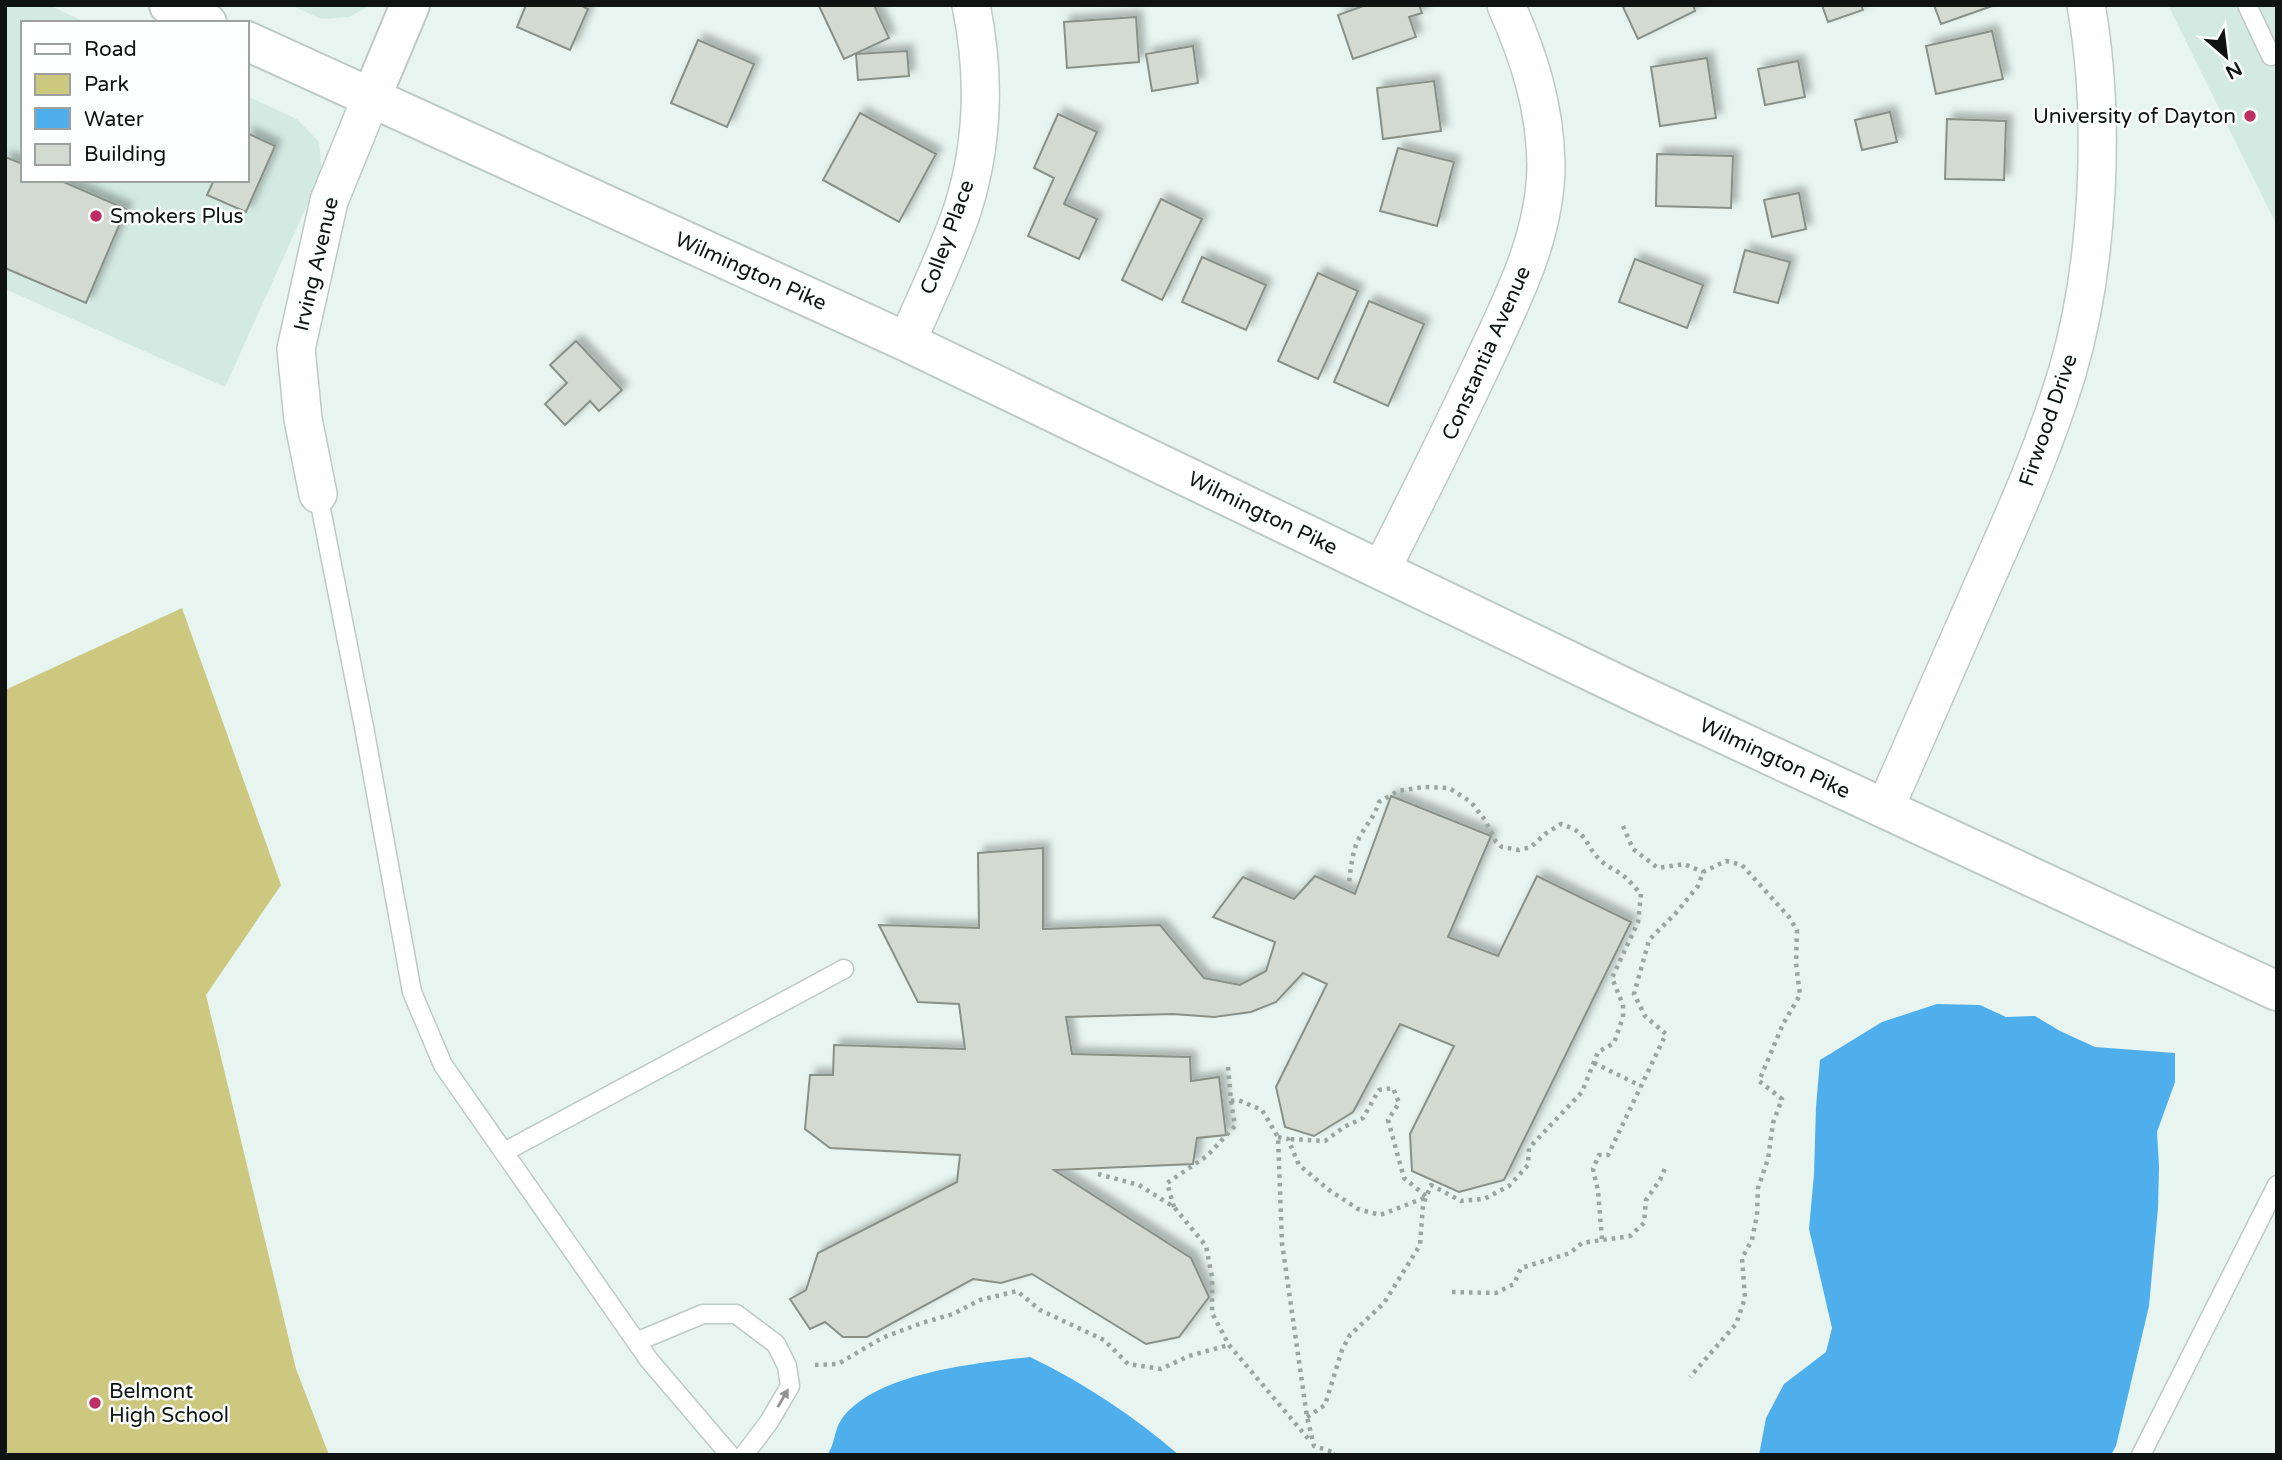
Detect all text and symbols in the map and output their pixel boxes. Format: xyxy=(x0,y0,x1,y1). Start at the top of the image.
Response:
legend xyxy=(21,21,248,182)
north arrow xyxy=(2191,21,2261,91)
text: Road xyxy=(84,37,137,62)
text: N xyxy=(2222,57,2245,83)
text: Park xyxy=(84,72,129,97)
place label: University of Dayton xyxy=(2033,104,2236,129)
text: Water xyxy=(84,107,144,132)
marker: University of Dayton xyxy=(2242,108,2258,124)
text: Building xyxy=(84,142,166,167)
street label: Colley Place xyxy=(915,176,980,298)
street label: Irving Avenue xyxy=(289,195,344,334)
place label: Smokers Plus xyxy=(110,204,244,229)
marker: Smokers Plus xyxy=(88,208,104,224)
street label: Wilmington Pike xyxy=(671,227,831,316)
street label: Constantia Avenue xyxy=(1437,262,1536,444)
street label: Firwood Drive xyxy=(2014,351,2083,490)
street label: Wilmington Pike xyxy=(1184,466,1342,561)
street label: Wilmington Pike xyxy=(1696,713,1854,804)
place label: Belmont High School xyxy=(109,1379,229,1428)
one-way arrow xyxy=(777,1389,789,1408)
marker: Belmont High School xyxy=(87,1395,103,1411)

